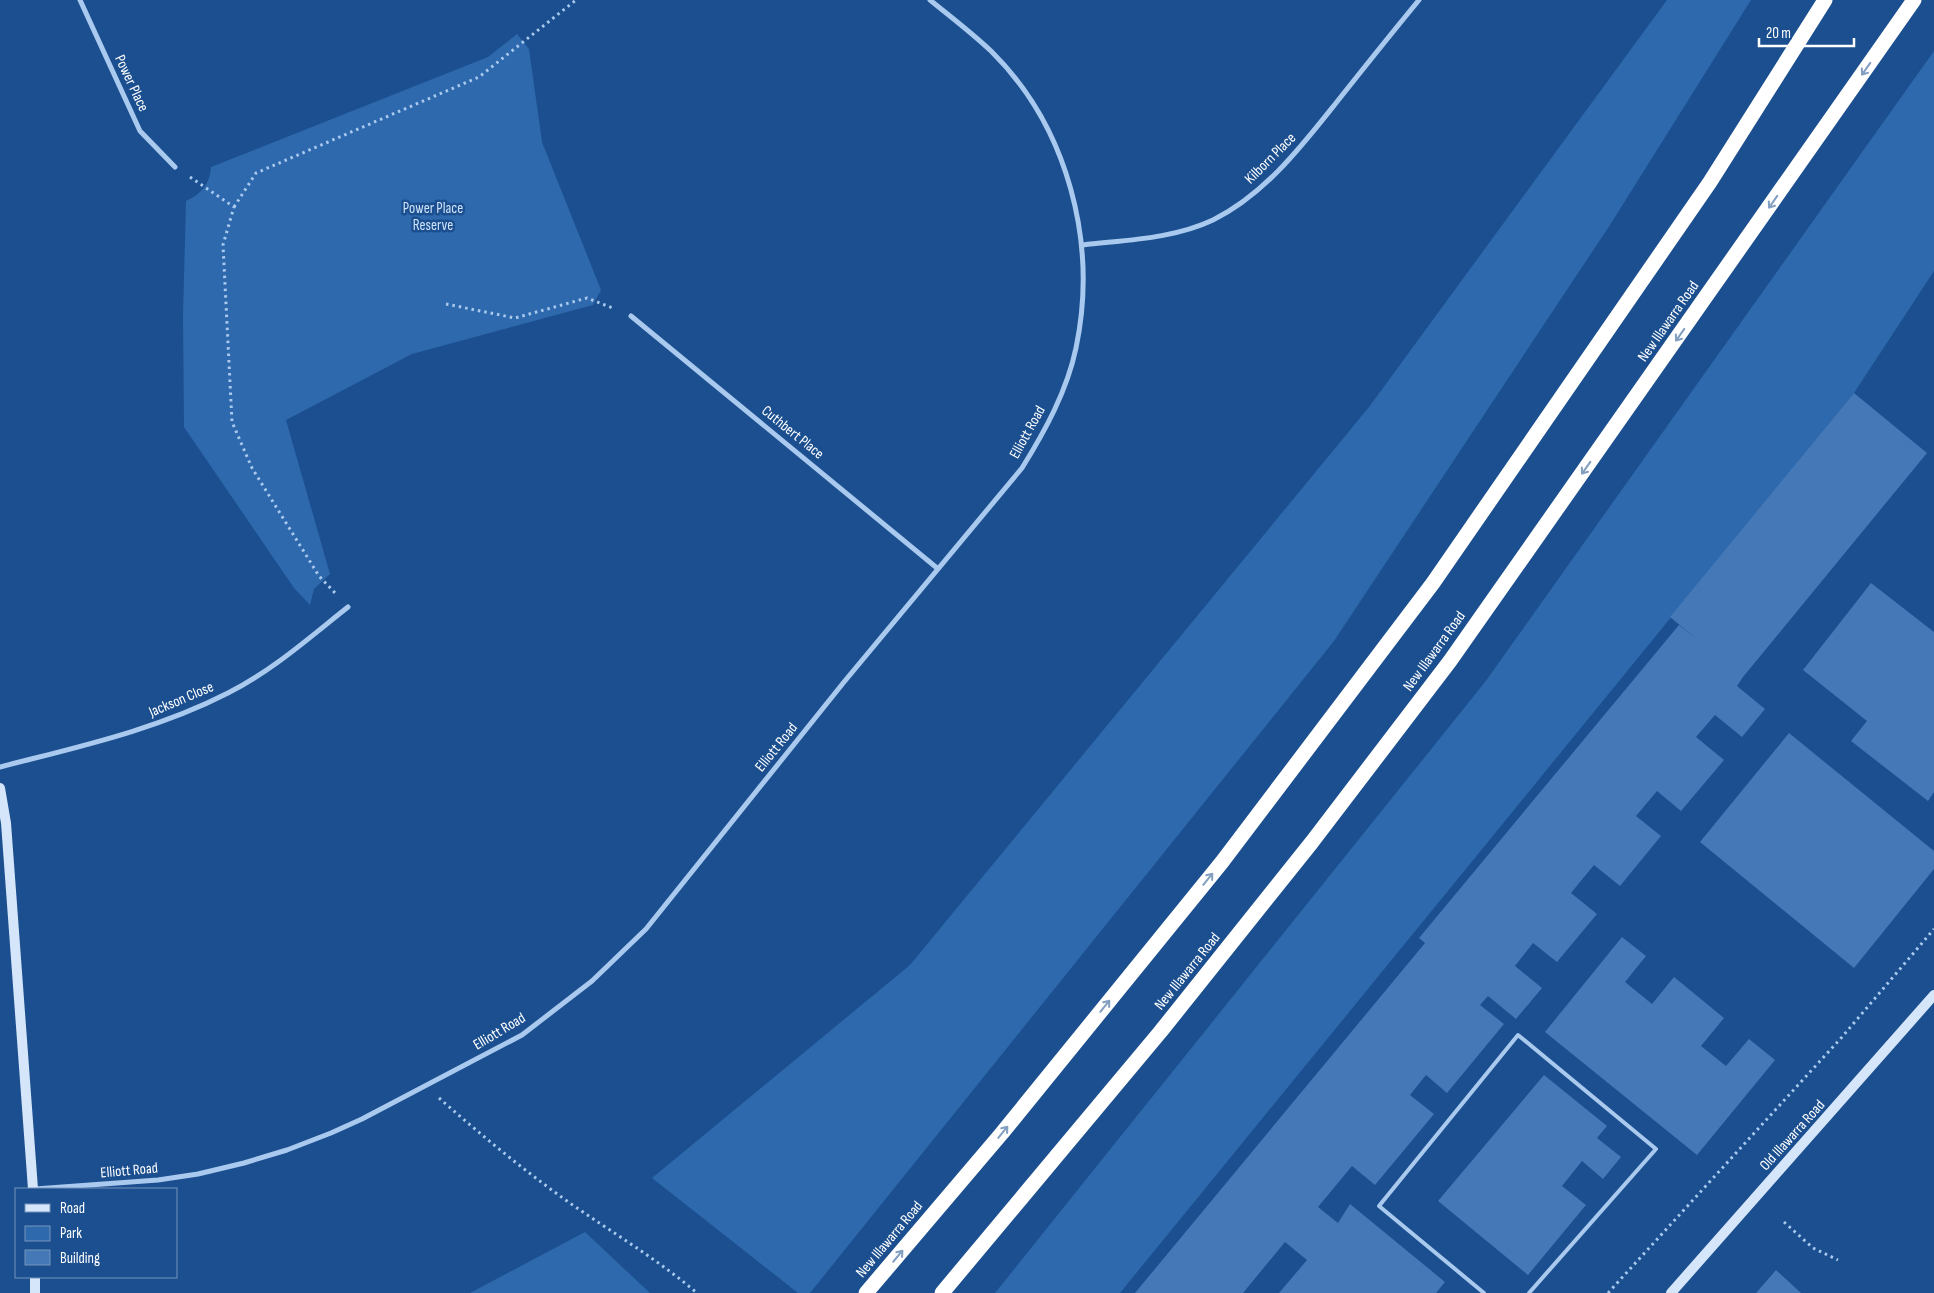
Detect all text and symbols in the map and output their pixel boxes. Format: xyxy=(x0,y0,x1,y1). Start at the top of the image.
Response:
scale bar xyxy=(1759,15,1854,47)
text: 20 m xyxy=(1766,24,1791,43)
street label: Power Place xyxy=(110,52,153,115)
one-way arrow xyxy=(1861,62,1871,76)
street label: Kilborn Place xyxy=(1241,129,1300,188)
one-way arrow xyxy=(1768,195,1778,209)
park label: Power Place Reserve xyxy=(403,199,463,235)
street label: New Illawarra Road xyxy=(1634,277,1703,365)
one-way arrow xyxy=(1675,328,1685,342)
street label: Cuthbert Place xyxy=(758,401,828,463)
street label: Elliott Road xyxy=(1005,402,1050,462)
one-way arrow xyxy=(1581,461,1591,475)
street label: New Illawarra Road xyxy=(1399,608,1470,695)
street label: Jackson Close xyxy=(145,677,216,722)
street label: Elliott Road xyxy=(751,719,802,776)
one-way arrow xyxy=(1202,873,1213,886)
street label: New Illawarra Road xyxy=(1150,929,1224,1014)
one-way arrow xyxy=(1100,999,1111,1012)
street label: Elliott Road xyxy=(470,1008,529,1054)
street label: Old Illawarra Road xyxy=(1756,1096,1829,1175)
one-way arrow xyxy=(997,1125,1008,1138)
street label: Elliott Road xyxy=(100,1159,159,1182)
legend xyxy=(15,1188,178,1278)
street label: New Illawarra Road xyxy=(852,1197,927,1282)
text: Road xyxy=(60,1199,85,1218)
text: Park xyxy=(60,1224,82,1243)
text: Building xyxy=(60,1249,100,1268)
one-way arrow xyxy=(893,1250,904,1263)

